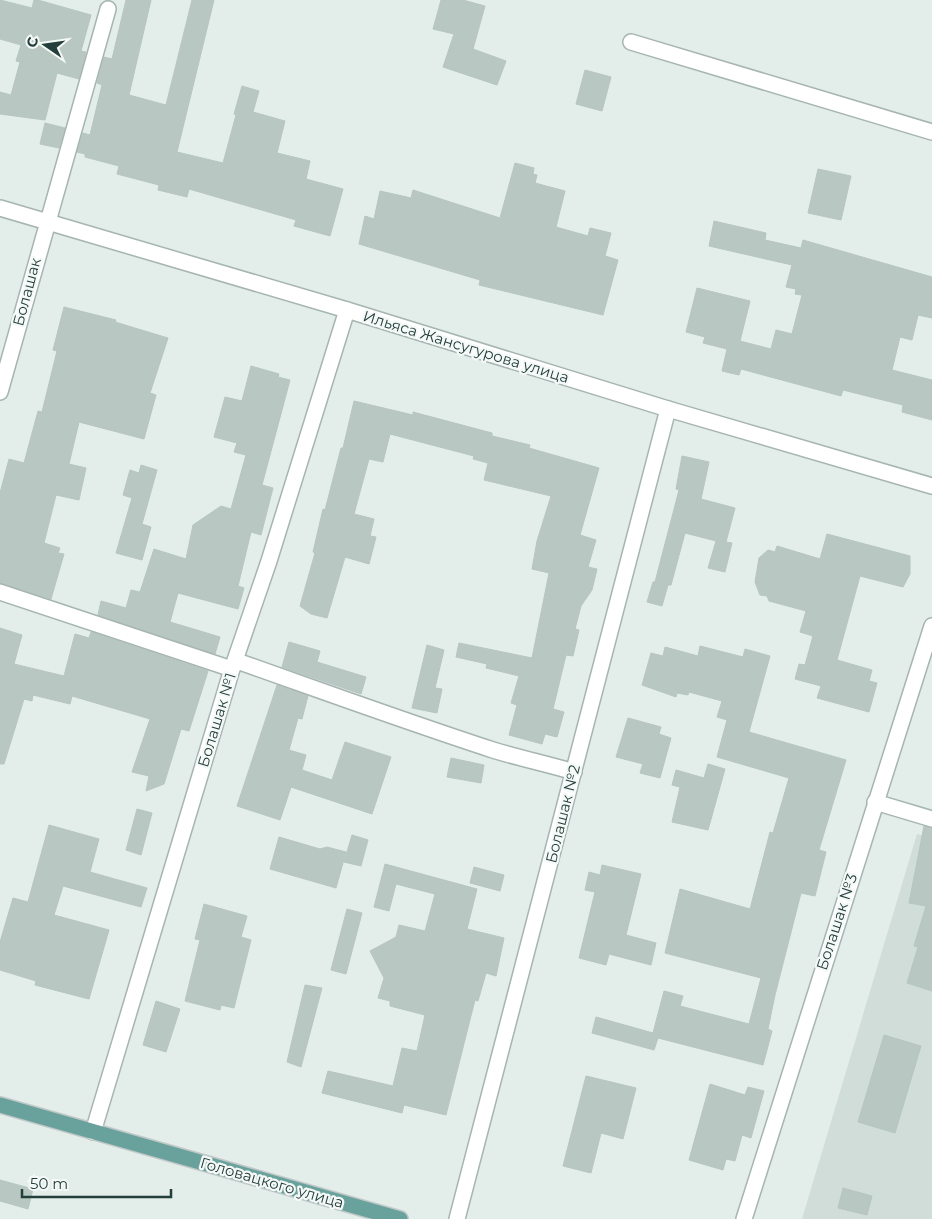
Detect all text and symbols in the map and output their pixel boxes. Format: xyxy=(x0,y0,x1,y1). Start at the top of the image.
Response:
north arrow xyxy=(20,20,70,70)
text: С xyxy=(22,35,42,49)
street label: Болашак xyxy=(8,255,45,328)
street label: Ильяса Жансугурова улица xyxy=(361,306,571,387)
street label: Болашак №1 xyxy=(193,670,240,769)
street label: Болашак №2 xyxy=(541,763,584,865)
street label: Болашак №3 xyxy=(812,871,861,973)
street label: Головацкого улица xyxy=(198,1153,346,1212)
scale bar xyxy=(22,1166,171,1198)
text: 50 m xyxy=(30,1174,68,1193)

